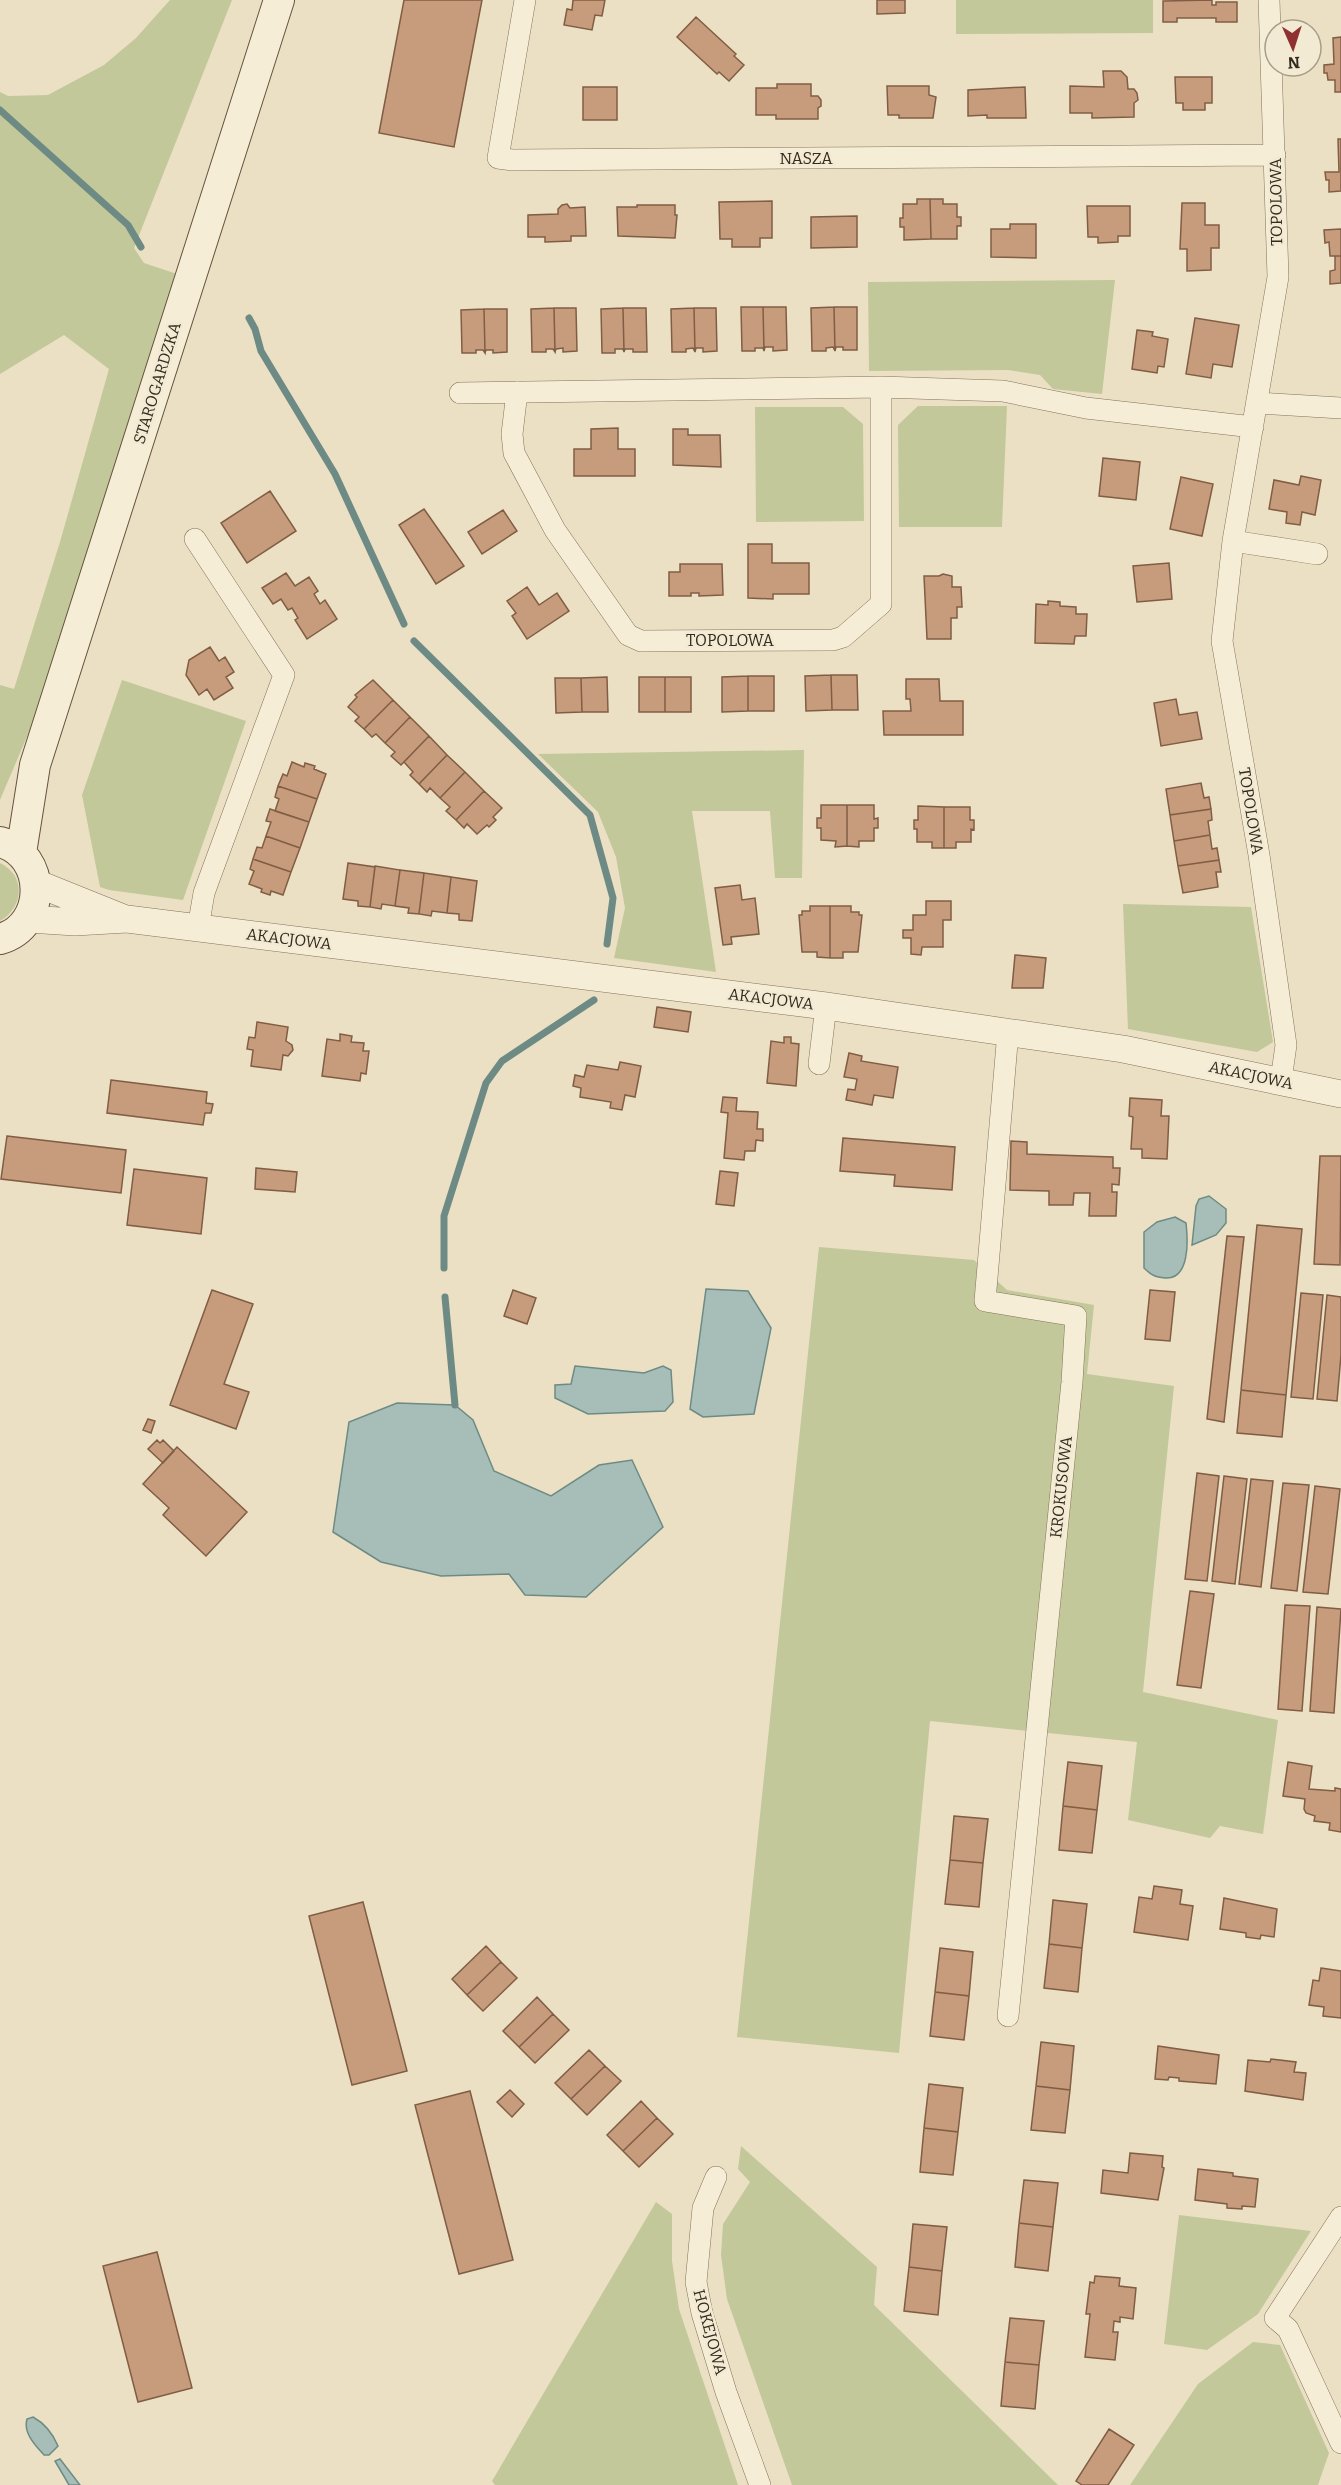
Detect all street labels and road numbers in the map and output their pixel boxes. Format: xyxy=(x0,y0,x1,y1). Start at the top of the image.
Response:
street label: NASZA xyxy=(779,149,833,168)
street label: TOPOLOWA xyxy=(1266,157,1286,246)
street label: STAROGARDZKA xyxy=(129,319,185,446)
street label: TOPOLOWA xyxy=(686,631,775,650)
street label: TOPOLOWA xyxy=(1235,766,1267,856)
street label: AKACJOWA xyxy=(245,924,333,954)
street label: AKACJOWA xyxy=(727,984,815,1014)
street label: AKACJOWA xyxy=(1207,1057,1296,1093)
street label: KROKUSOWA xyxy=(1046,1434,1076,1539)
street label: HOKEJOWA xyxy=(689,2287,731,2378)

